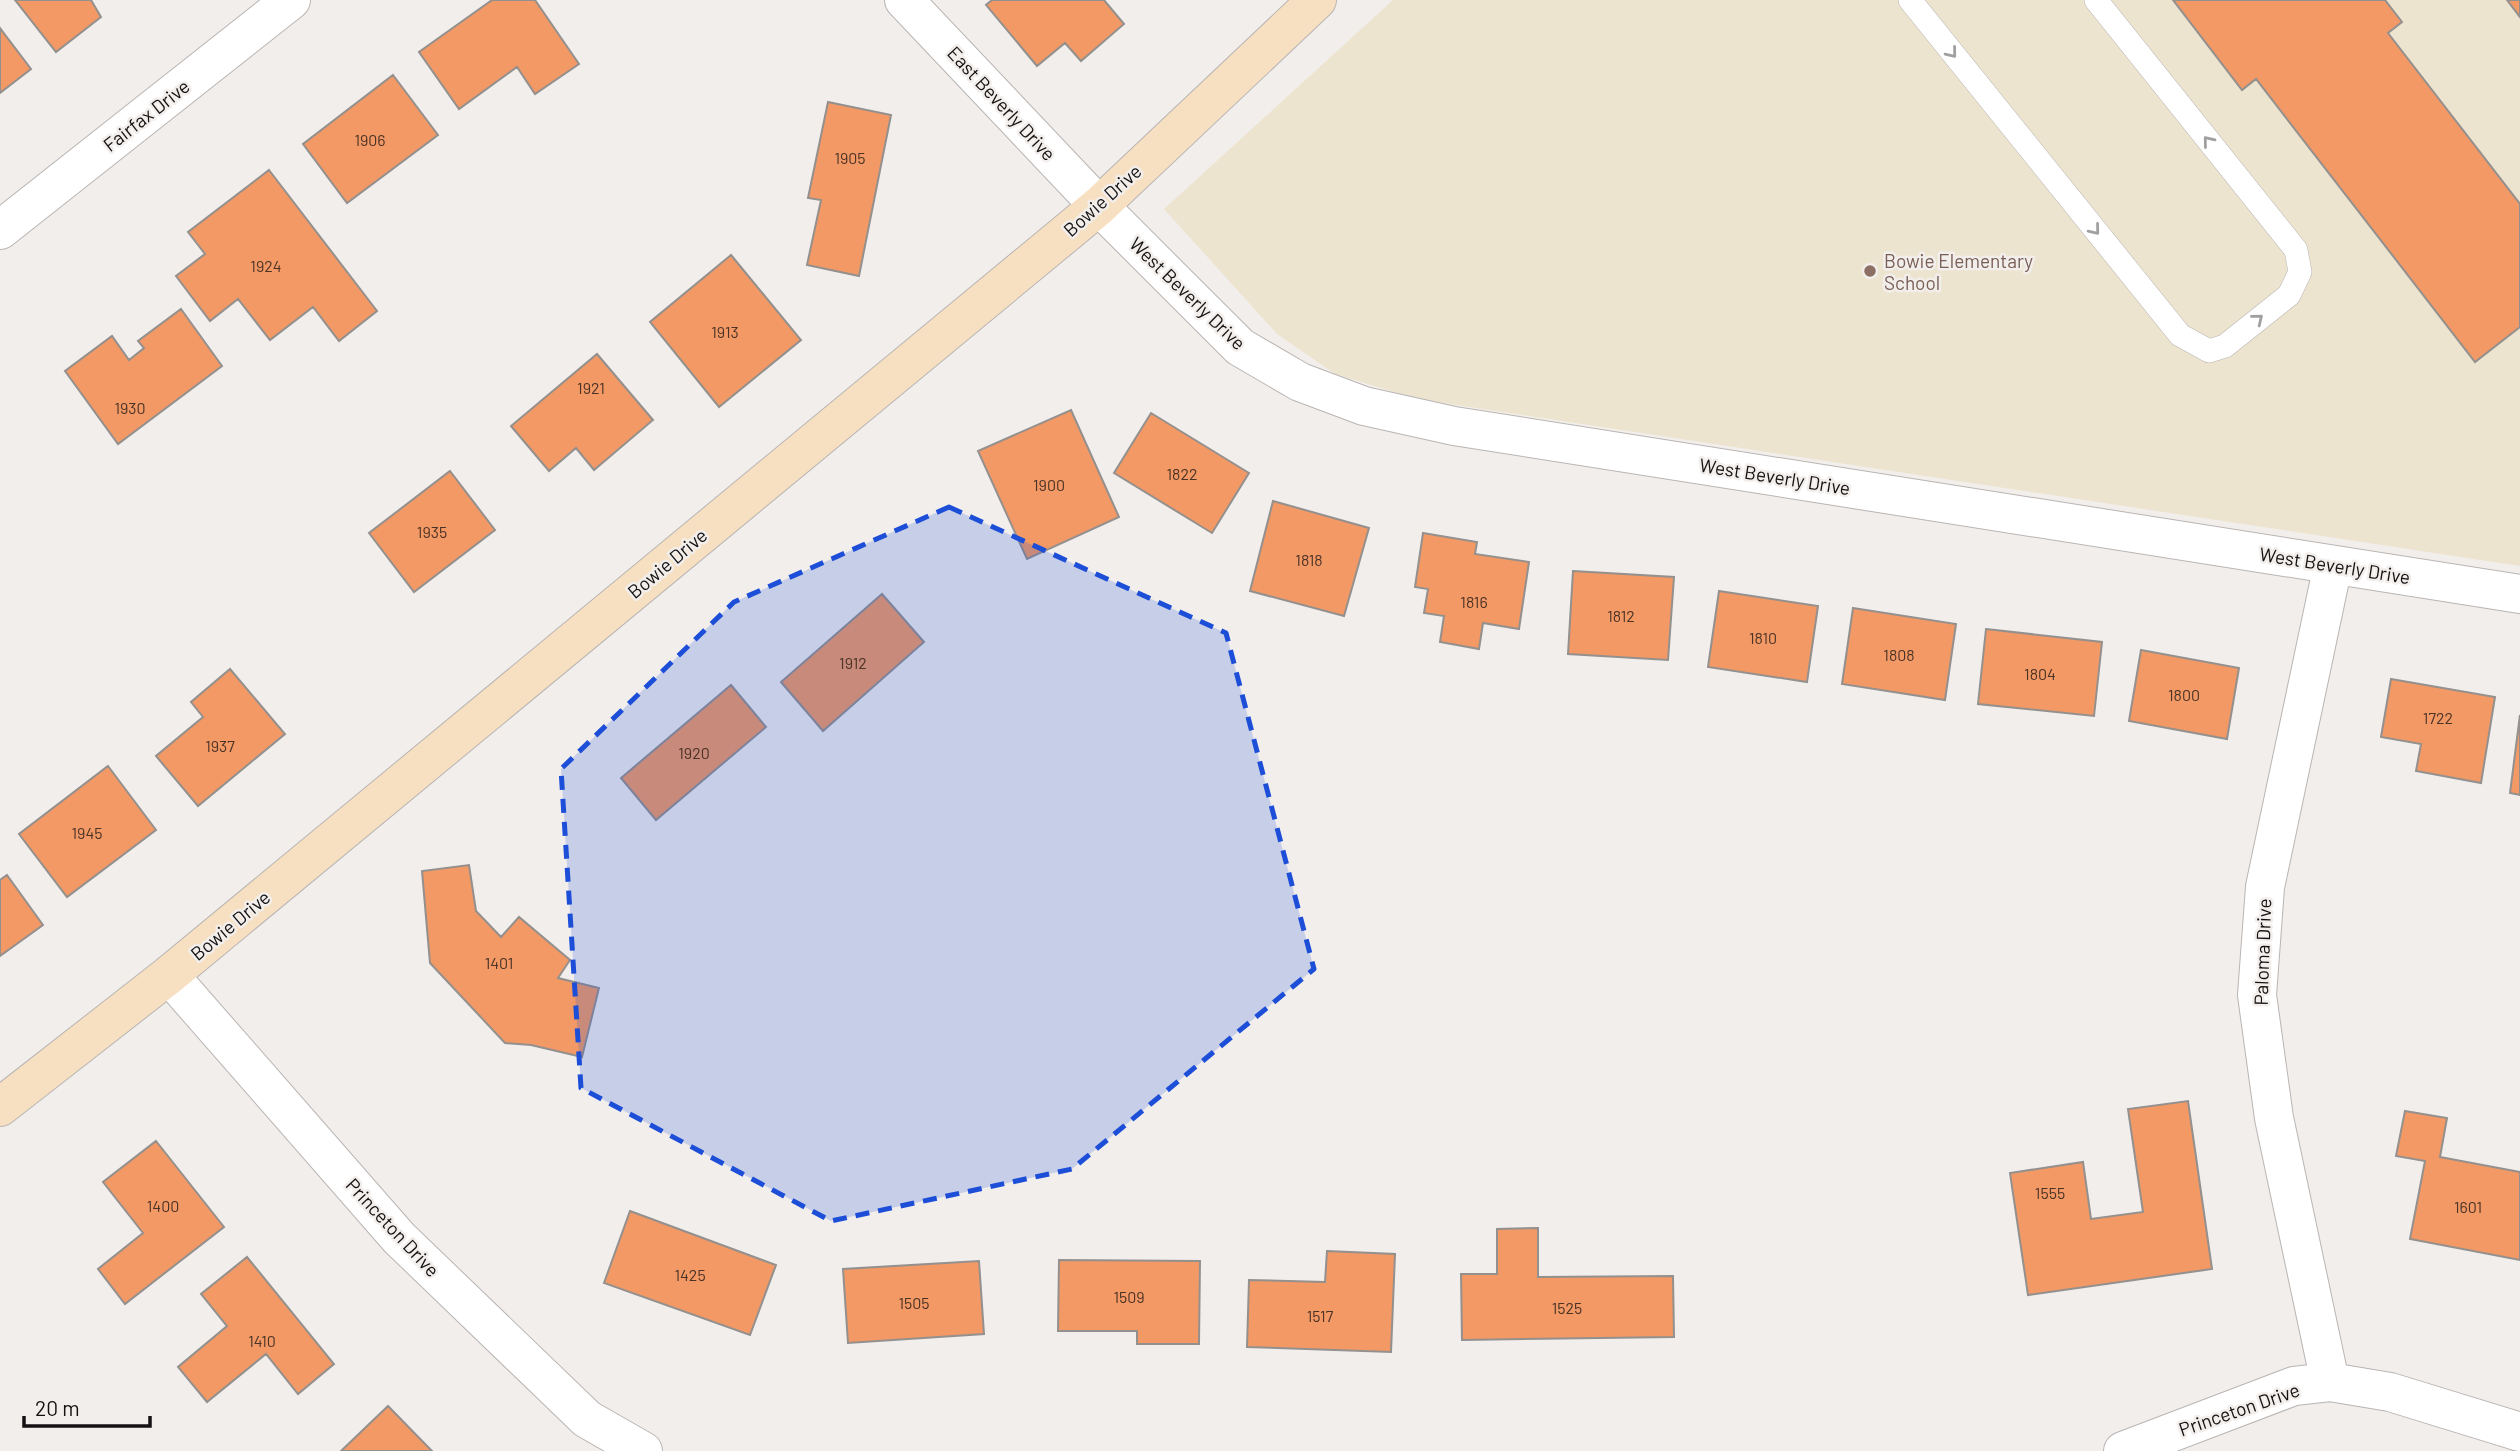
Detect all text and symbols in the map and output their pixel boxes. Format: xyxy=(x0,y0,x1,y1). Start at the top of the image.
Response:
street label: East Beverly Drive xyxy=(943,41,1061,165)
one-way arrow xyxy=(1944,46,1957,58)
street label: Fairfax Drive xyxy=(98,74,194,156)
house number: 1906 xyxy=(354,130,386,149)
one-way arrow xyxy=(2204,136,2217,148)
house number: 1905 xyxy=(834,148,866,167)
street label: Bowie Drive xyxy=(1058,159,1146,241)
one-way arrow xyxy=(2087,223,2100,235)
street label: West Beverly Drive xyxy=(1125,232,1251,354)
place label: Bowie Elementary School xyxy=(1884,249,2033,294)
house number: 1924 xyxy=(250,256,282,275)
marker: Bowie Elementary School xyxy=(1862,263,1878,279)
one-way arrow xyxy=(2251,315,2263,328)
house number: 1913 xyxy=(711,322,739,341)
house number: 1921 xyxy=(577,378,605,397)
house number: 1930 xyxy=(114,398,146,417)
street label: West Beverly Drive xyxy=(1698,453,1852,499)
house number: 1822 xyxy=(1166,464,1198,483)
house number: 1900 xyxy=(1033,475,1065,494)
house number: 1935 xyxy=(417,522,447,541)
street label: Bowie Drive xyxy=(623,523,711,603)
street label: West Beverly Drive xyxy=(2258,542,2412,588)
house number: 1818 xyxy=(1295,550,1323,569)
house number: 1816 xyxy=(1460,592,1488,611)
house number: 1812 xyxy=(1607,606,1635,625)
house number: 1810 xyxy=(1749,628,1777,647)
house number: 1808 xyxy=(1883,645,1915,664)
house number: 1912 xyxy=(839,653,867,672)
house number: 1804 xyxy=(2024,664,2056,683)
house number: 1800 xyxy=(2168,685,2200,704)
house number: 1722 xyxy=(2423,708,2453,727)
house number: 1937 xyxy=(205,736,235,755)
house number: 1920 xyxy=(678,743,710,762)
house number: 1945 xyxy=(72,823,102,842)
street label: Bowie Drive xyxy=(186,885,274,965)
street label: Paloma Drive xyxy=(2249,898,2275,1006)
house number: 1401 xyxy=(485,953,513,972)
street label: Princeton Drive xyxy=(342,1173,444,1281)
house number: 1555 xyxy=(2035,1183,2065,1202)
house number: 1400 xyxy=(147,1196,179,1215)
house number: 1601 xyxy=(2454,1197,2482,1216)
house number: 1425 xyxy=(674,1265,706,1284)
house number: 1509 xyxy=(1113,1287,1145,1306)
house number: 1505 xyxy=(898,1293,930,1312)
house number: 1525 xyxy=(1552,1298,1582,1317)
house number: 1517 xyxy=(1307,1306,1334,1325)
house number: 1410 xyxy=(248,1331,276,1350)
street label: Princeton Drive xyxy=(2176,1378,2302,1440)
scale bar xyxy=(24,1384,150,1428)
text: 20 m xyxy=(35,1395,80,1420)

